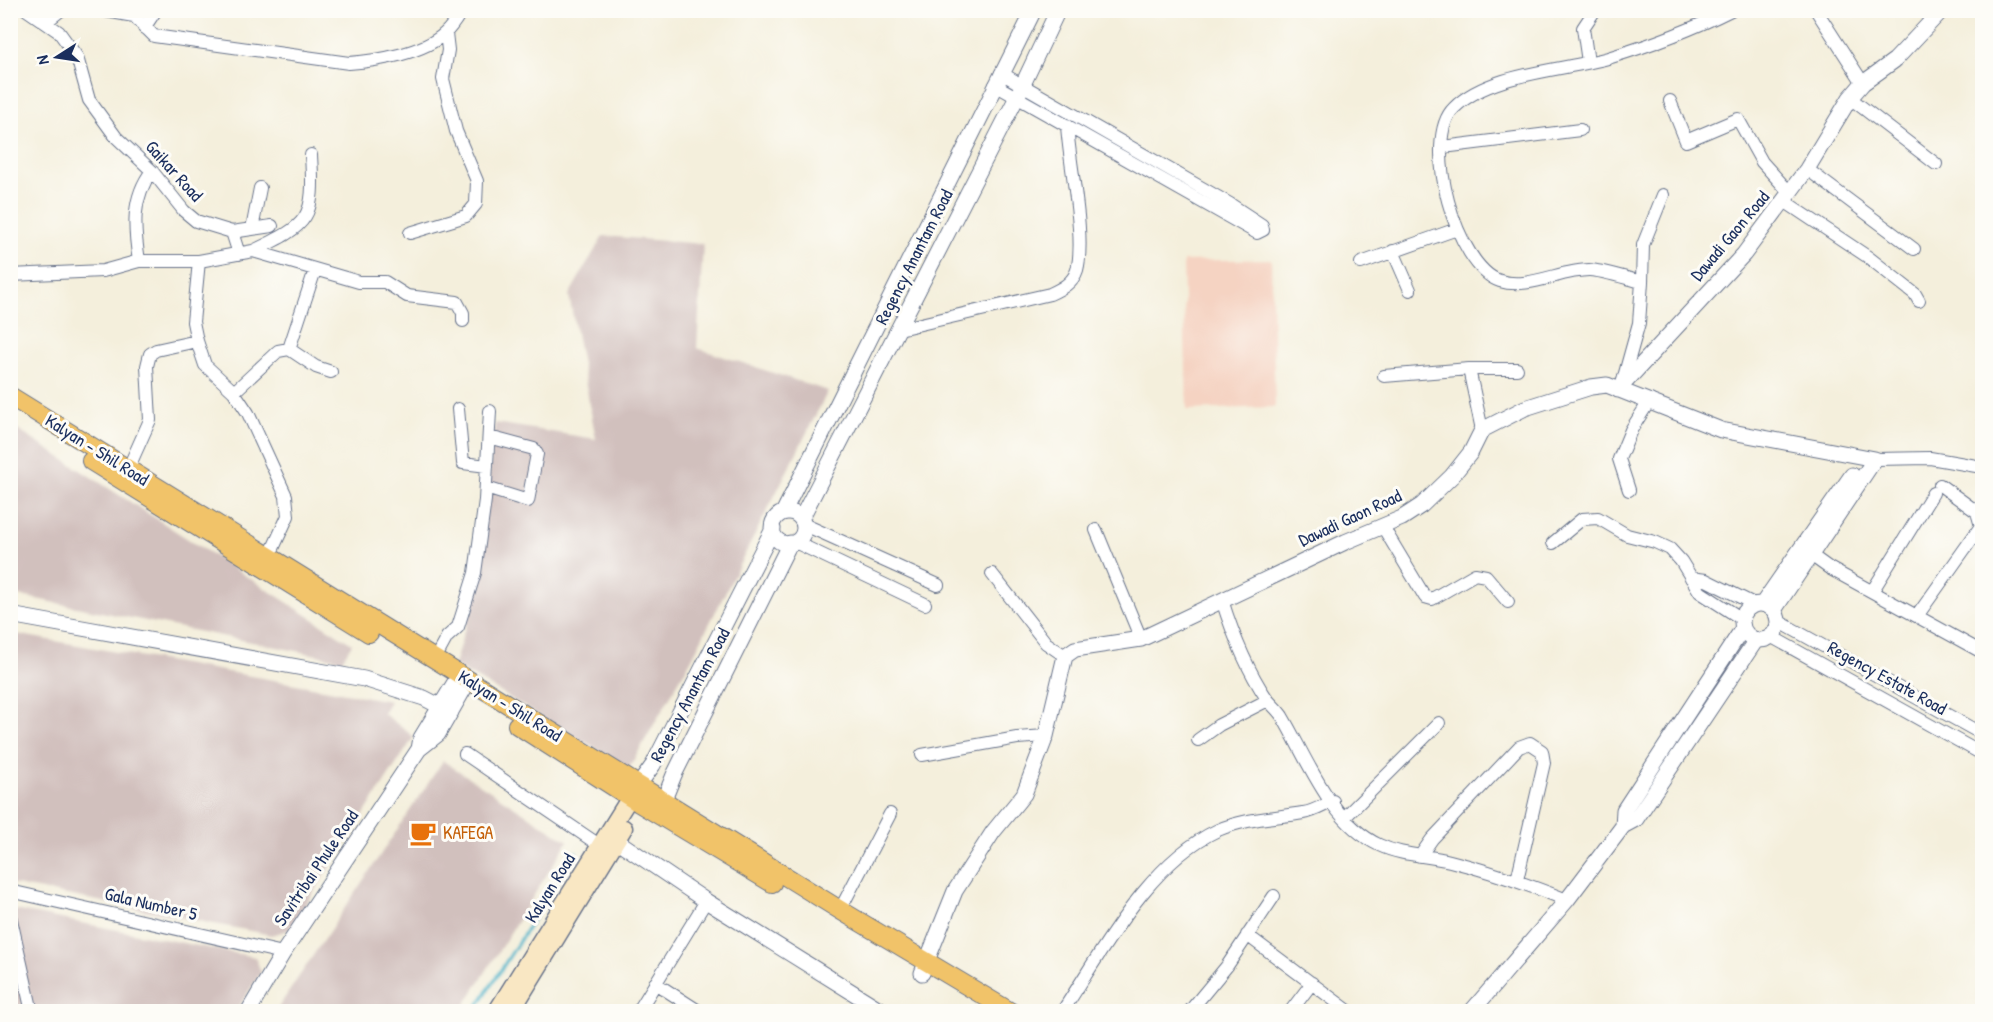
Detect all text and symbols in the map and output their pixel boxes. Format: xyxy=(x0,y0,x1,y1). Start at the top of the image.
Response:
north arrow xyxy=(27,27,87,87)
text: N xyxy=(31,53,54,67)
street label: Gaikar Road xyxy=(140,134,209,207)
street label: Regency Anantam Road xyxy=(869,185,958,329)
street label: Dawadi Gaon Road xyxy=(1684,185,1775,286)
street label: Kalyan - Shil Road xyxy=(41,408,154,491)
street label: Dawadi Gaon Road xyxy=(1294,483,1405,552)
street label: Regency Anantam Road xyxy=(644,623,735,766)
street label: Regency Estate Road xyxy=(1823,635,1951,721)
street label: Kalyan - Shil Road xyxy=(454,664,567,747)
street label: Savitribai Phule Road xyxy=(267,805,364,931)
cafe icon: KAFEGA xyxy=(408,818,438,848)
place label: KAFEGA xyxy=(443,820,494,845)
street label: Kalyan Road xyxy=(518,848,581,927)
street label: Gala Number 5 xyxy=(103,881,200,926)

